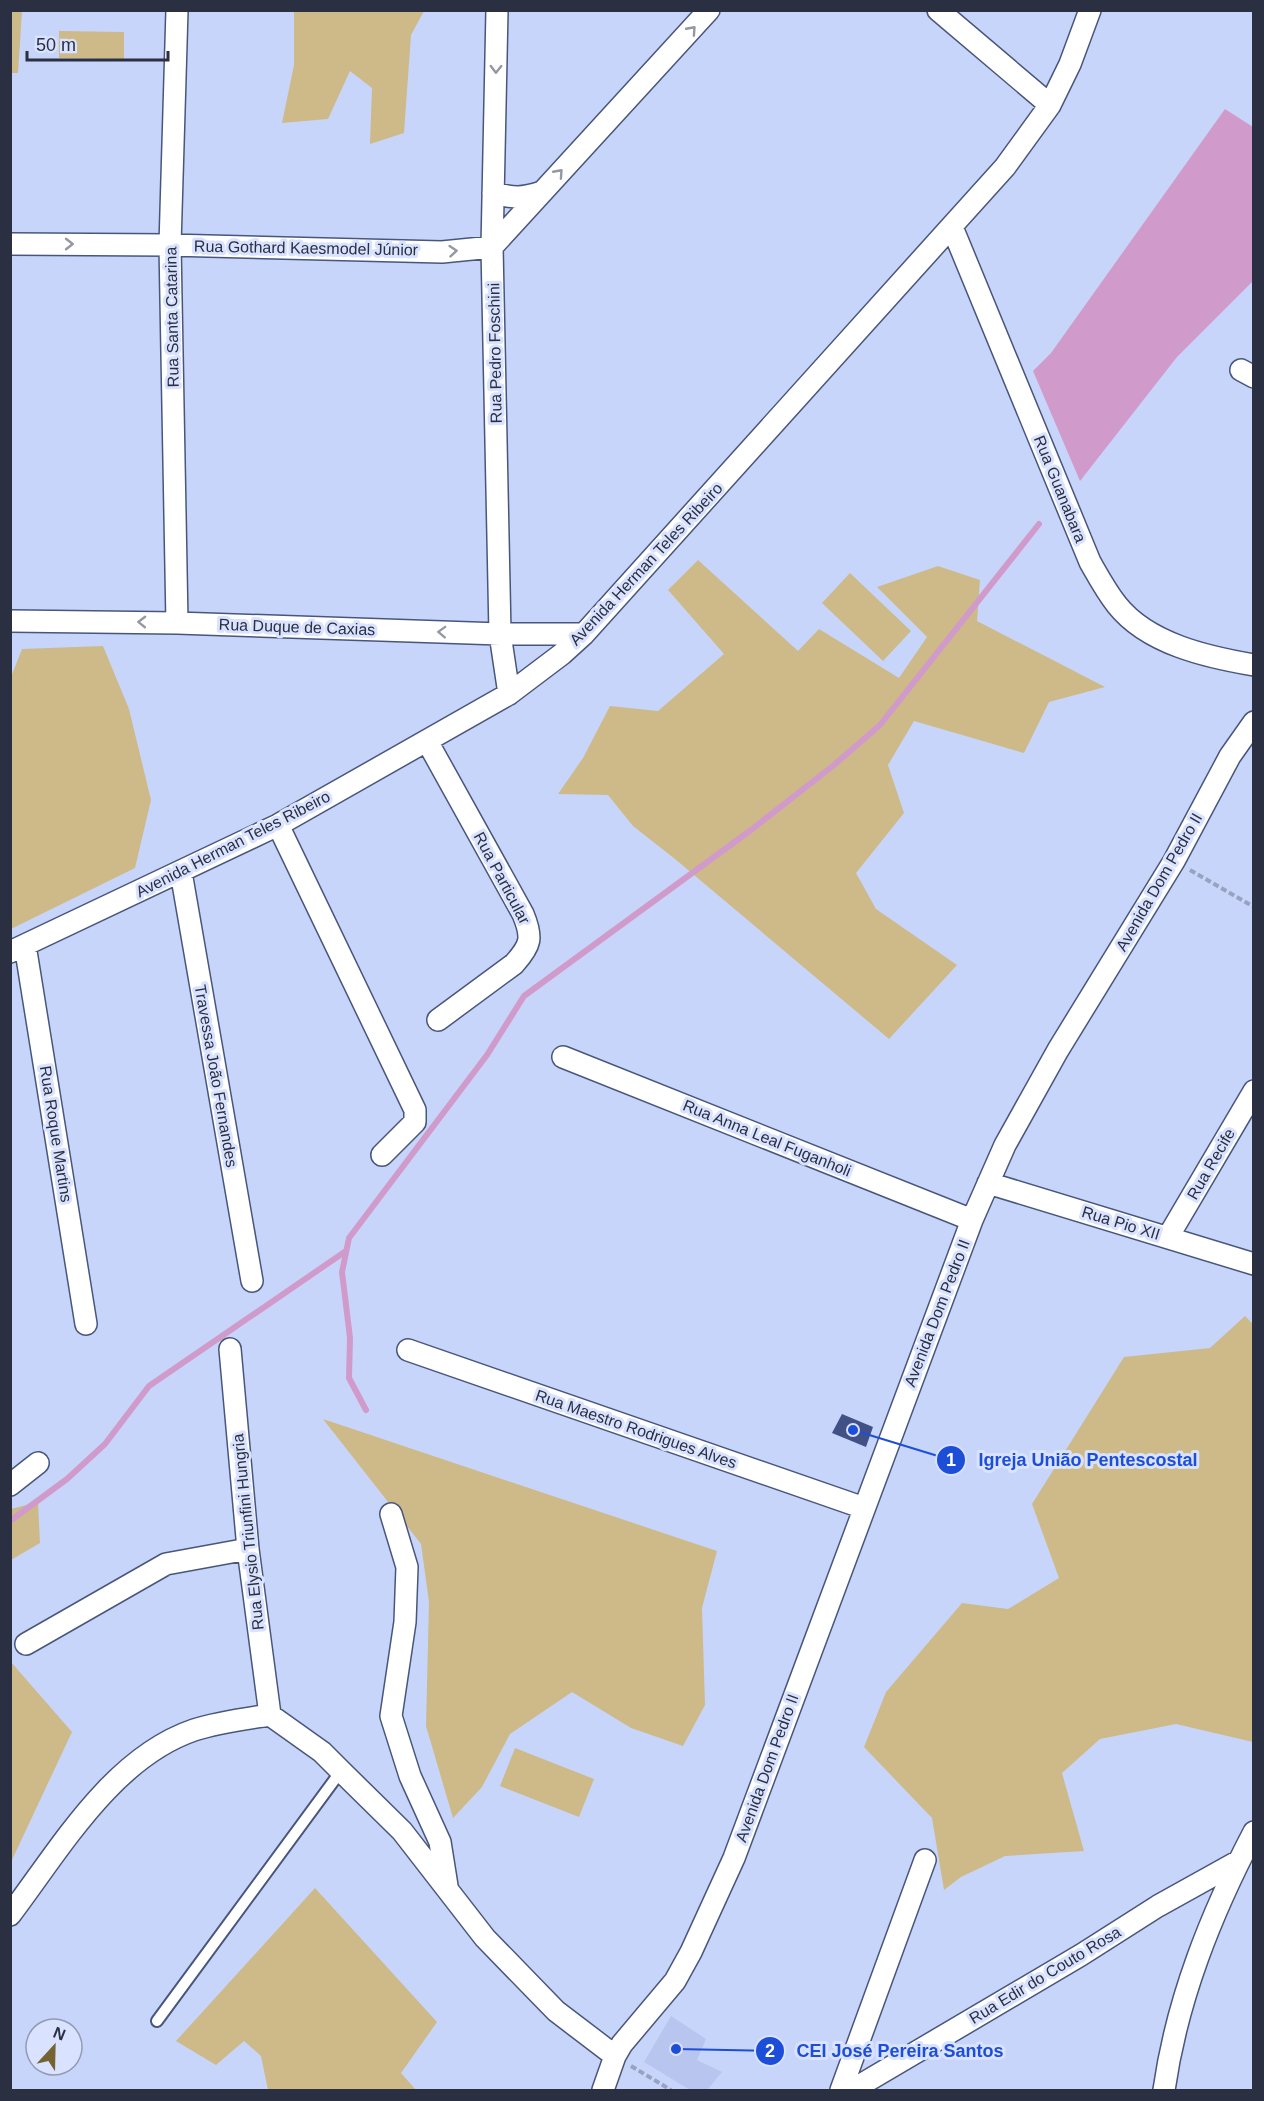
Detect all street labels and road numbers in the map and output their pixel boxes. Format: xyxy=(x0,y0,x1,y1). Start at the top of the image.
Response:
street label: Rua Gothard Kaesmodel Júnior xyxy=(194,238,419,258)
street label: Rua Santa Catarina xyxy=(162,246,182,387)
street label: Rua Pedro Foschini xyxy=(485,283,505,423)
street label: Rua Guanabara xyxy=(1031,433,1089,545)
street label: Avenida Herman Teles Ribeiro xyxy=(566,479,726,649)
street label: Rua Duque de Caxias xyxy=(218,616,376,638)
street label: Avenida Herman Teles Ribeiro xyxy=(133,787,333,900)
street label: Avenida Dom Pedro II xyxy=(1113,810,1205,954)
street label: Rua Particular xyxy=(471,829,534,927)
street label: Travessa João Fernandes xyxy=(192,983,240,1169)
street label: Rua Roque Martins xyxy=(37,1065,75,1203)
street label: Rua Anna Leal Fuganholi xyxy=(681,1096,853,1180)
street label: Rua Recife xyxy=(1184,1125,1238,1203)
street label: Rua Pio XII xyxy=(1080,1203,1162,1243)
street label: Avenida Dom Pedro II xyxy=(901,1237,973,1389)
street label: Rua Maestro Rodrigues Alves xyxy=(533,1387,739,1471)
street label: Rua Elysio Triunfini Hungria xyxy=(229,1433,267,1631)
street label: Avenida Dom Pedro II xyxy=(732,1692,802,1844)
street label: Rua Edir do Couto Rosa xyxy=(966,1923,1124,2027)

